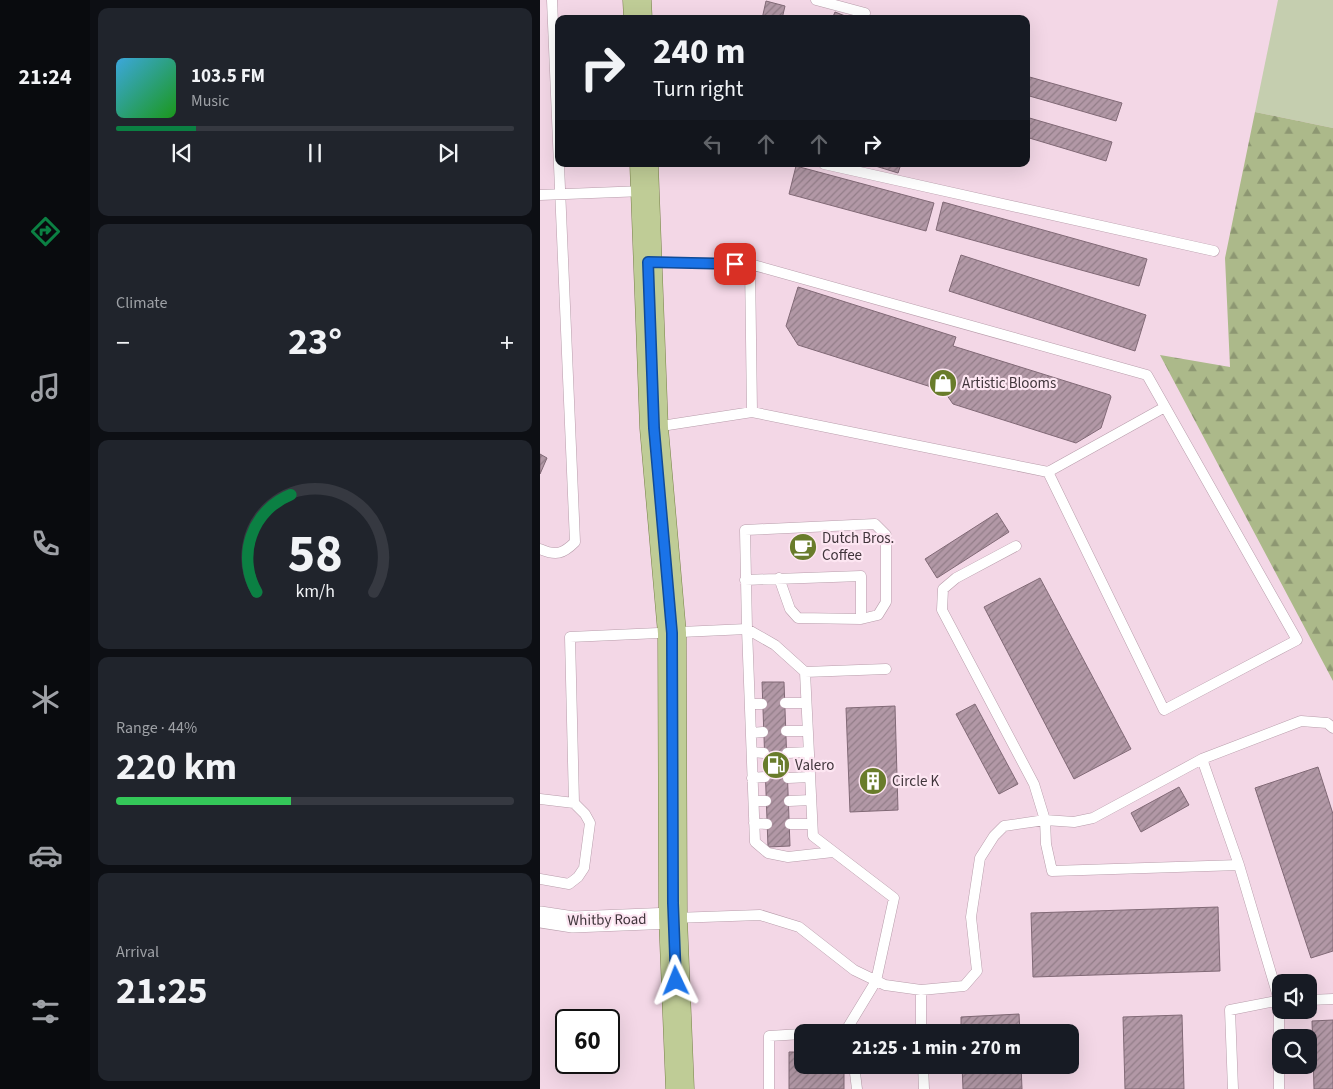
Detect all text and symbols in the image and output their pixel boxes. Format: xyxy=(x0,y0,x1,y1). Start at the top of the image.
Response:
text: 240 m xyxy=(653,27,745,77)
icon: right xyxy=(570,35,635,100)
text: 21:24 xyxy=(18,61,72,93)
text: 103.5 FM xyxy=(191,63,265,90)
text: Turn right xyxy=(653,73,743,105)
text: Music xyxy=(191,90,229,112)
icon: left xyxy=(699,130,727,158)
icon: ahead xyxy=(752,130,780,158)
icon: ahead xyxy=(805,130,833,158)
icon: right xyxy=(858,130,886,158)
icon: previous xyxy=(168,139,196,167)
icon: pause xyxy=(301,139,329,167)
icon: next xyxy=(434,139,462,167)
icon: directions xyxy=(28,214,63,249)
pin xyxy=(714,243,756,285)
icon: arrive xyxy=(721,250,749,278)
text: Climate xyxy=(116,292,167,314)
text: 23° xyxy=(288,315,342,369)
text: − xyxy=(116,323,130,363)
text: + xyxy=(500,323,514,363)
shop icon: Artistic Blooms xyxy=(928,368,958,398)
icon: music xyxy=(28,370,63,405)
place label: Artistic Blooms xyxy=(962,373,1056,394)
text: 58 xyxy=(288,518,342,592)
icon: phone xyxy=(28,526,63,561)
place label: Dutch Bros. Coffee xyxy=(822,528,894,566)
cafe icon: Dutch Bros. Coffee xyxy=(788,532,818,562)
text: km/h xyxy=(295,579,335,604)
icon: climate xyxy=(28,682,63,717)
text: Range · 44% xyxy=(116,717,197,739)
text: 220 km xyxy=(116,740,237,794)
fuel station icon: Valero xyxy=(761,750,791,780)
place label: Valero xyxy=(795,755,834,776)
building icon: Circle K xyxy=(858,766,888,796)
place label: Circle K xyxy=(892,771,939,792)
icon: car xyxy=(28,838,63,873)
street label: Whitby Road xyxy=(567,909,647,931)
text: Arrival xyxy=(116,941,159,963)
position arrow xyxy=(649,954,701,1006)
text: 21:25 xyxy=(116,964,208,1018)
map controls xyxy=(1272,974,1317,1074)
button: sound xyxy=(1272,974,1317,1019)
icon: filters xyxy=(28,994,63,1029)
speed limit sign: 60 xyxy=(555,1009,620,1074)
button: search xyxy=(1272,1029,1317,1074)
text: 21:25 · 1 min · 270 m xyxy=(852,1035,1021,1062)

